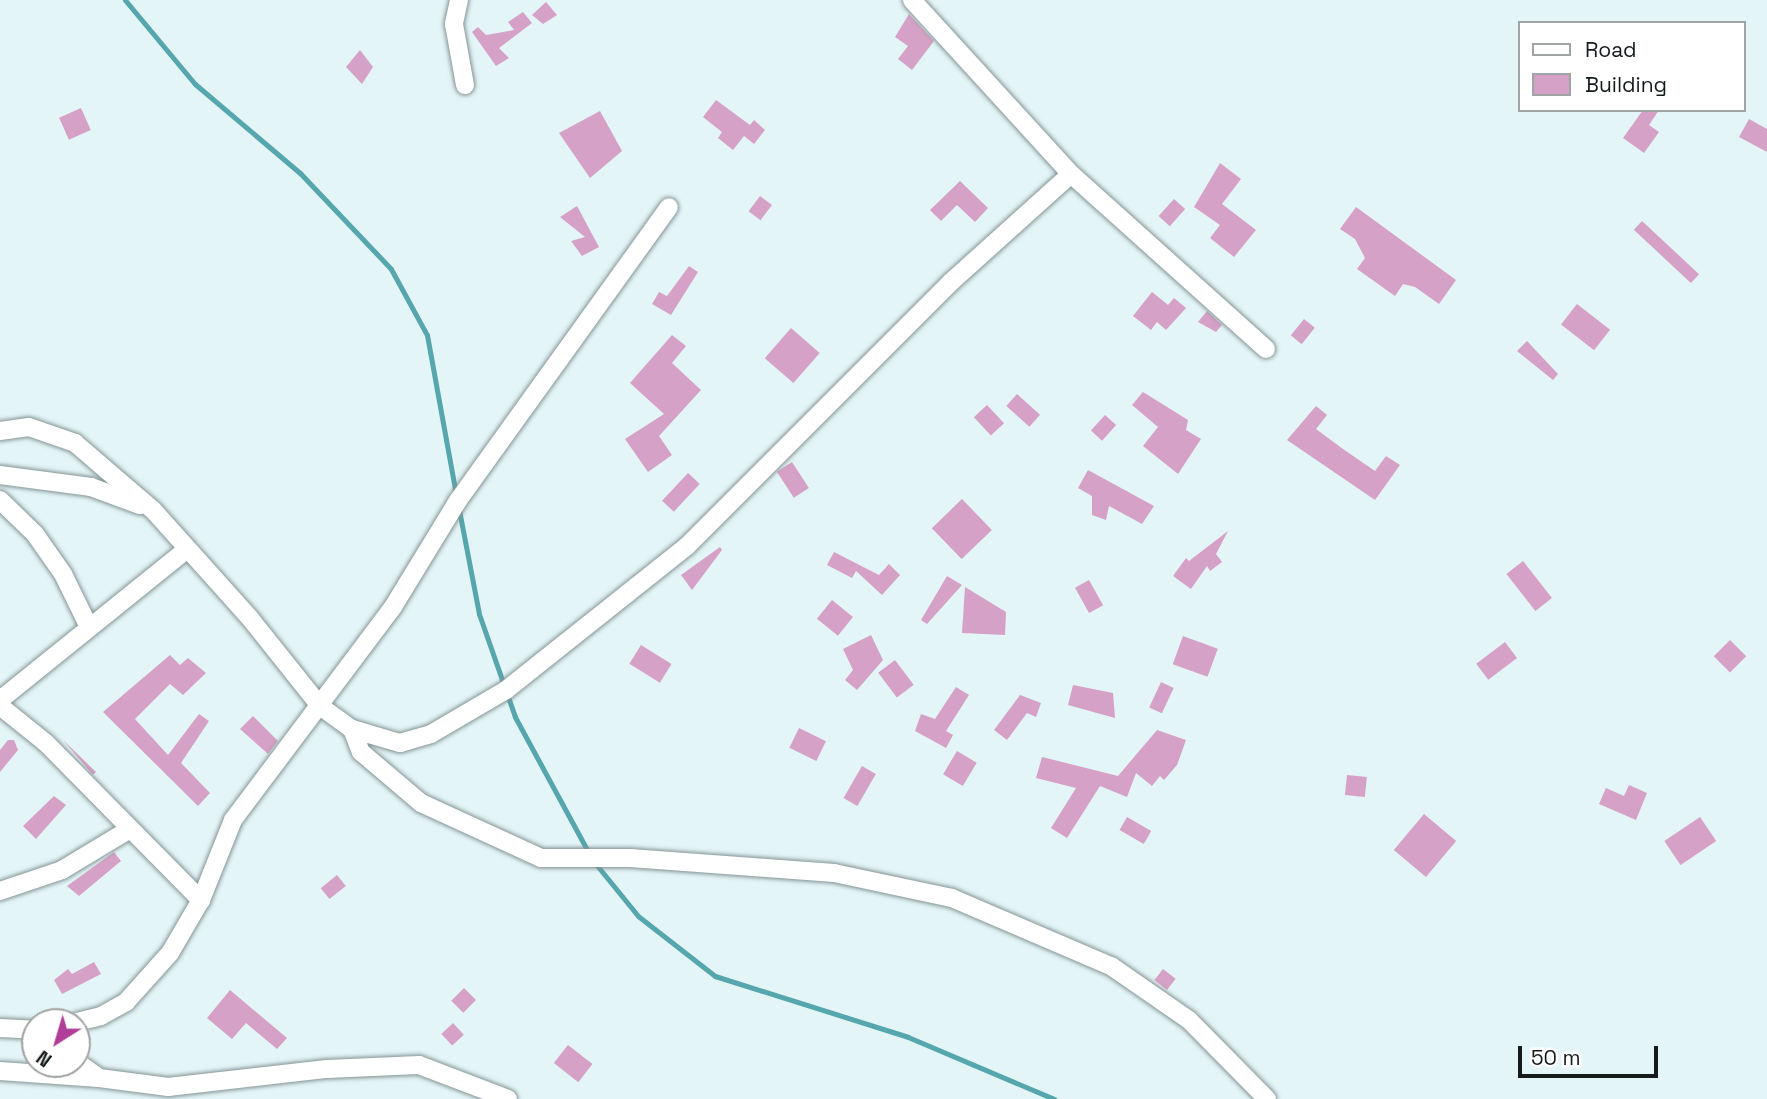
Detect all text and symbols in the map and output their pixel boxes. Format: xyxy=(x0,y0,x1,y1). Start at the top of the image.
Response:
legend xyxy=(1518,21,1746,112)
text: Road xyxy=(1585,36,1637,63)
text: Building xyxy=(1585,71,1667,98)
north arrow xyxy=(21,1008,91,1078)
scale bar xyxy=(1522,1032,1662,1076)
text: 50 m xyxy=(1531,1044,1581,1071)
text: N xyxy=(32,1045,57,1072)

